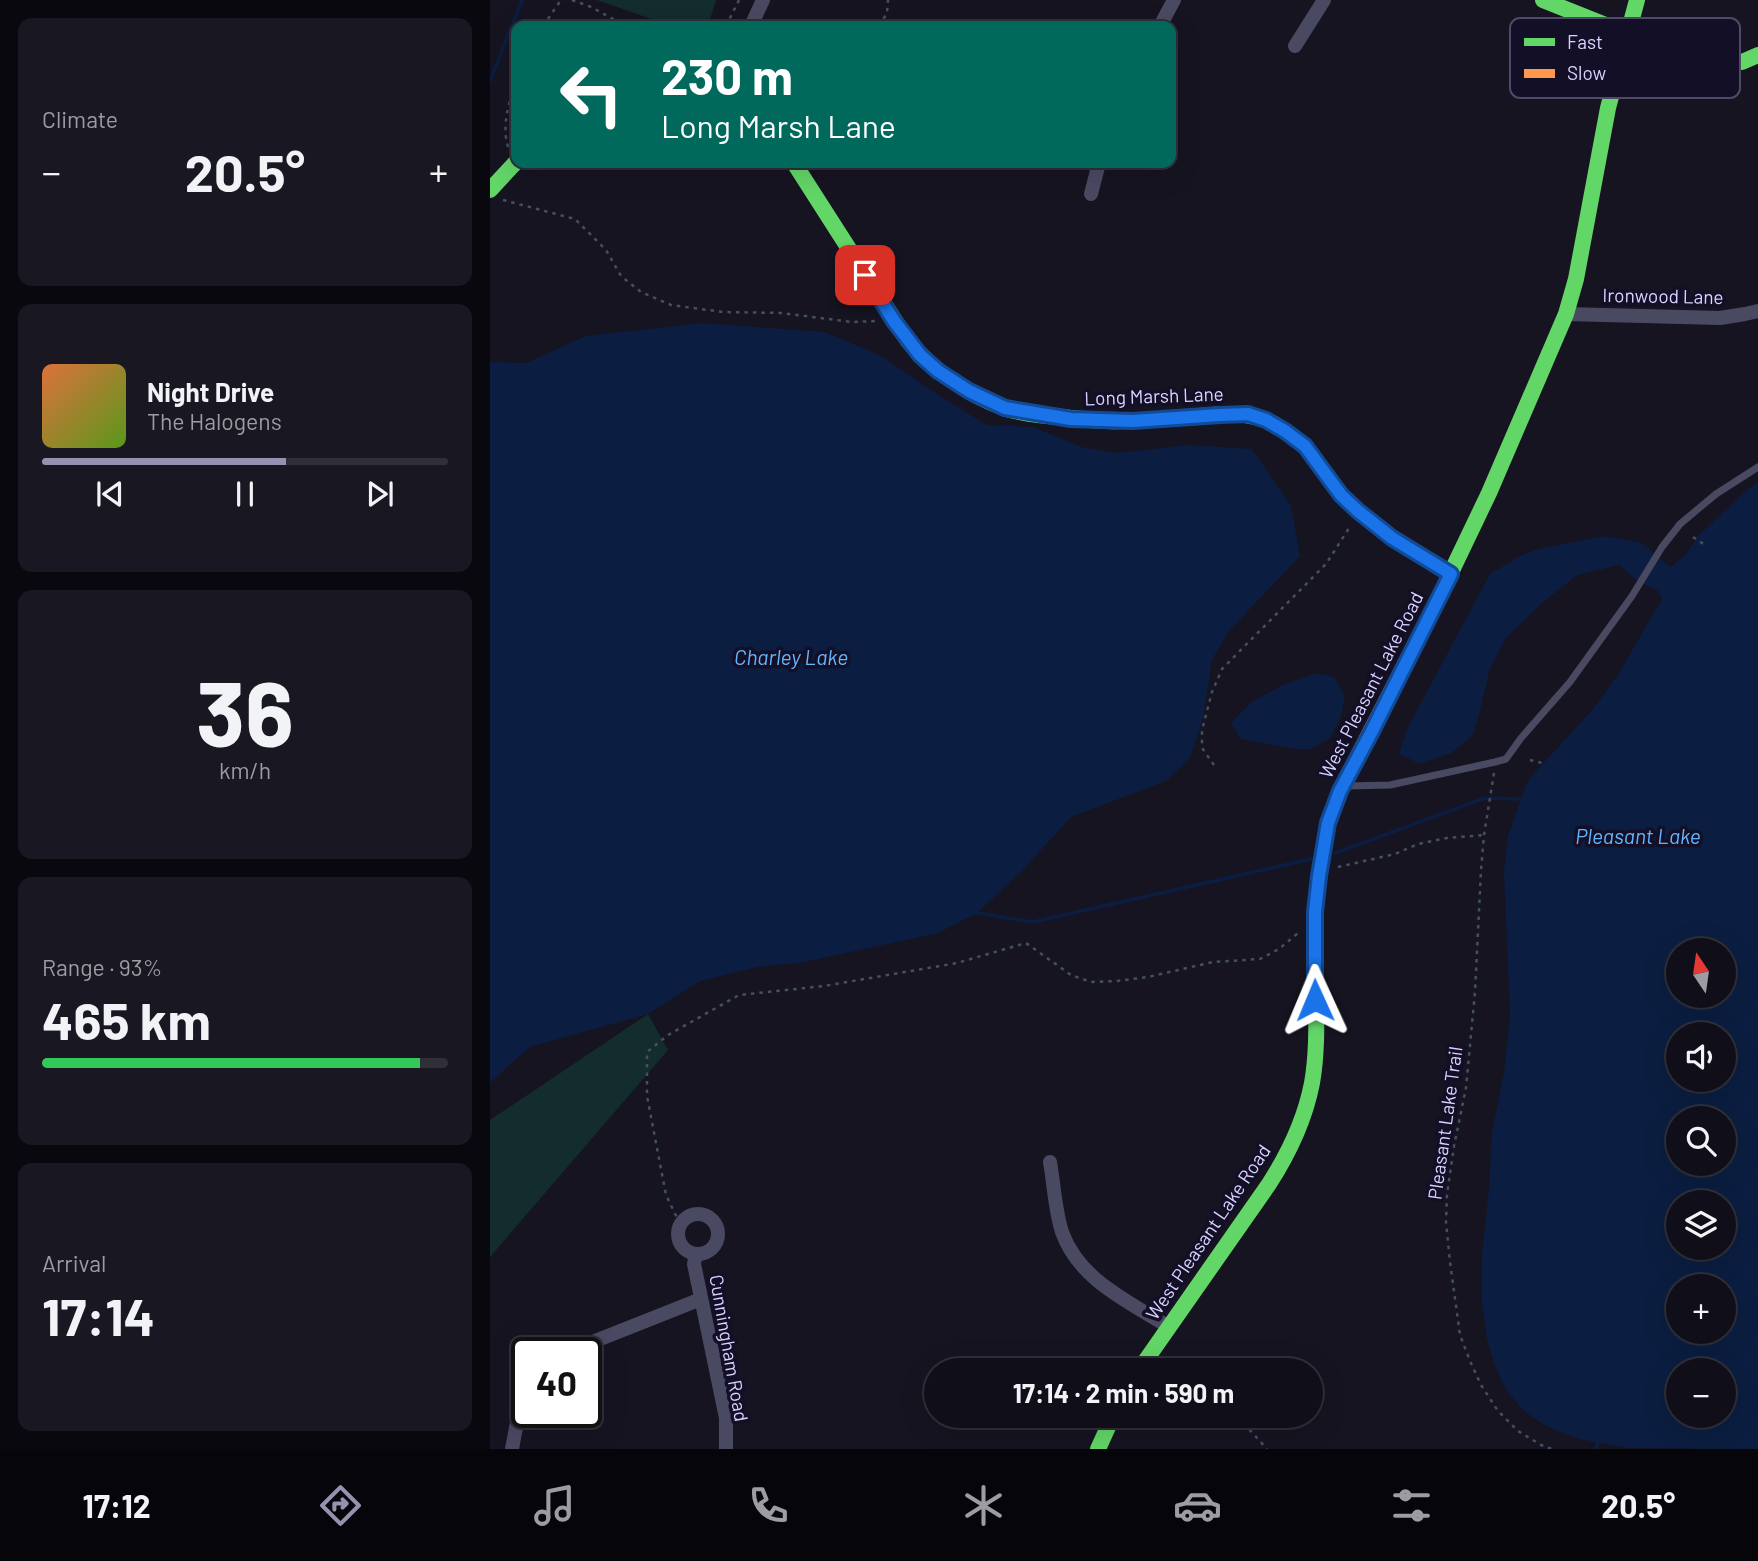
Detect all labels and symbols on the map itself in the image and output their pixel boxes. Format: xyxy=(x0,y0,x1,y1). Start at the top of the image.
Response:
legend xyxy=(1510,18,1740,98)
text: Fast xyxy=(1567,30,1603,53)
text: Slow xyxy=(1567,61,1606,84)
pin xyxy=(835,245,895,305)
street label: Ironwood Lane xyxy=(1602,283,1724,308)
street label: Long Marsh Lane xyxy=(1084,382,1224,409)
street label: West Pleasant Lake Road xyxy=(1313,588,1428,782)
water label: Charley Lake xyxy=(734,644,848,669)
water label: Pleasant Lake xyxy=(1575,823,1701,848)
north arrow xyxy=(1666,938,1736,1008)
position arrow xyxy=(1278,963,1352,1037)
street label: Pleasant Lake Trail xyxy=(1422,1045,1467,1201)
street label: West Pleasant Lake Road xyxy=(1140,1140,1275,1324)
street label: Cunningham Road xyxy=(705,1273,754,1423)
speed limit sign: 40 xyxy=(511,1337,602,1428)

